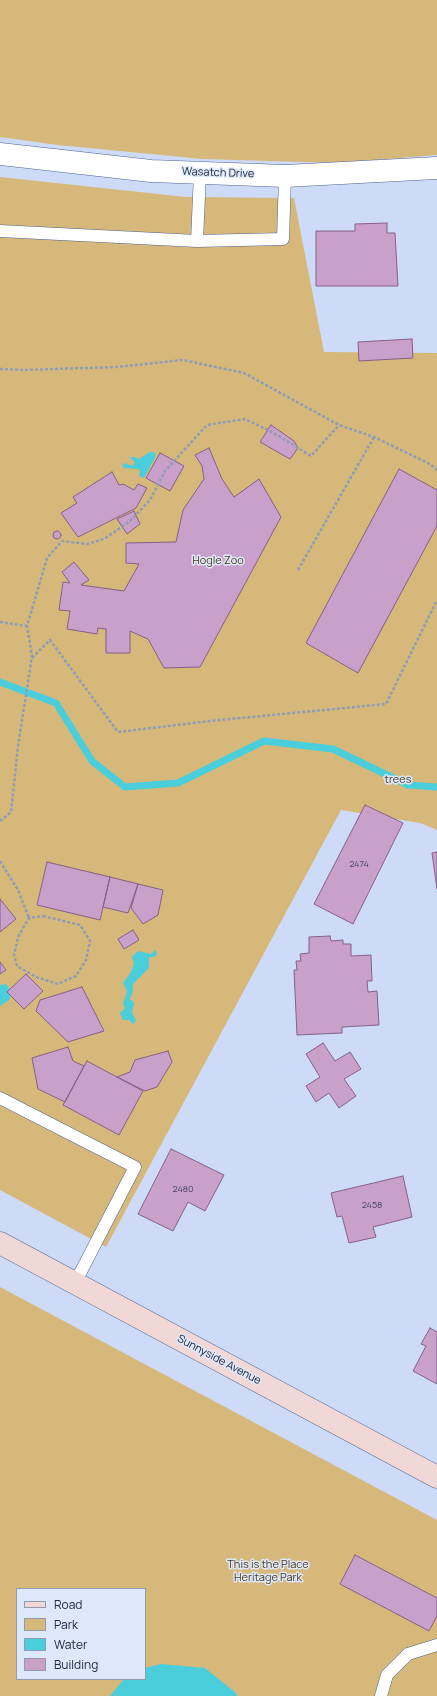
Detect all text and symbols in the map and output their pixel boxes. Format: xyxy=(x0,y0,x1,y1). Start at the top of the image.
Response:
street label: Wasatch Drive xyxy=(182,165,254,181)
park label: Hogle Zoo xyxy=(192,554,244,568)
park label: trees xyxy=(385,773,411,787)
house number: 2474 xyxy=(349,859,369,869)
house number: 2480 xyxy=(173,1184,193,1194)
house number: 2458 xyxy=(362,1200,382,1210)
street label: Sunnyside Avenue xyxy=(175,1332,263,1388)
park label: This is the Place Heritage Park xyxy=(227,1558,309,1584)
legend xyxy=(16,1588,146,1680)
text: Road xyxy=(54,1596,82,1613)
text: Park xyxy=(54,1616,78,1633)
text: Water xyxy=(54,1636,87,1653)
text: Building xyxy=(54,1656,98,1673)

